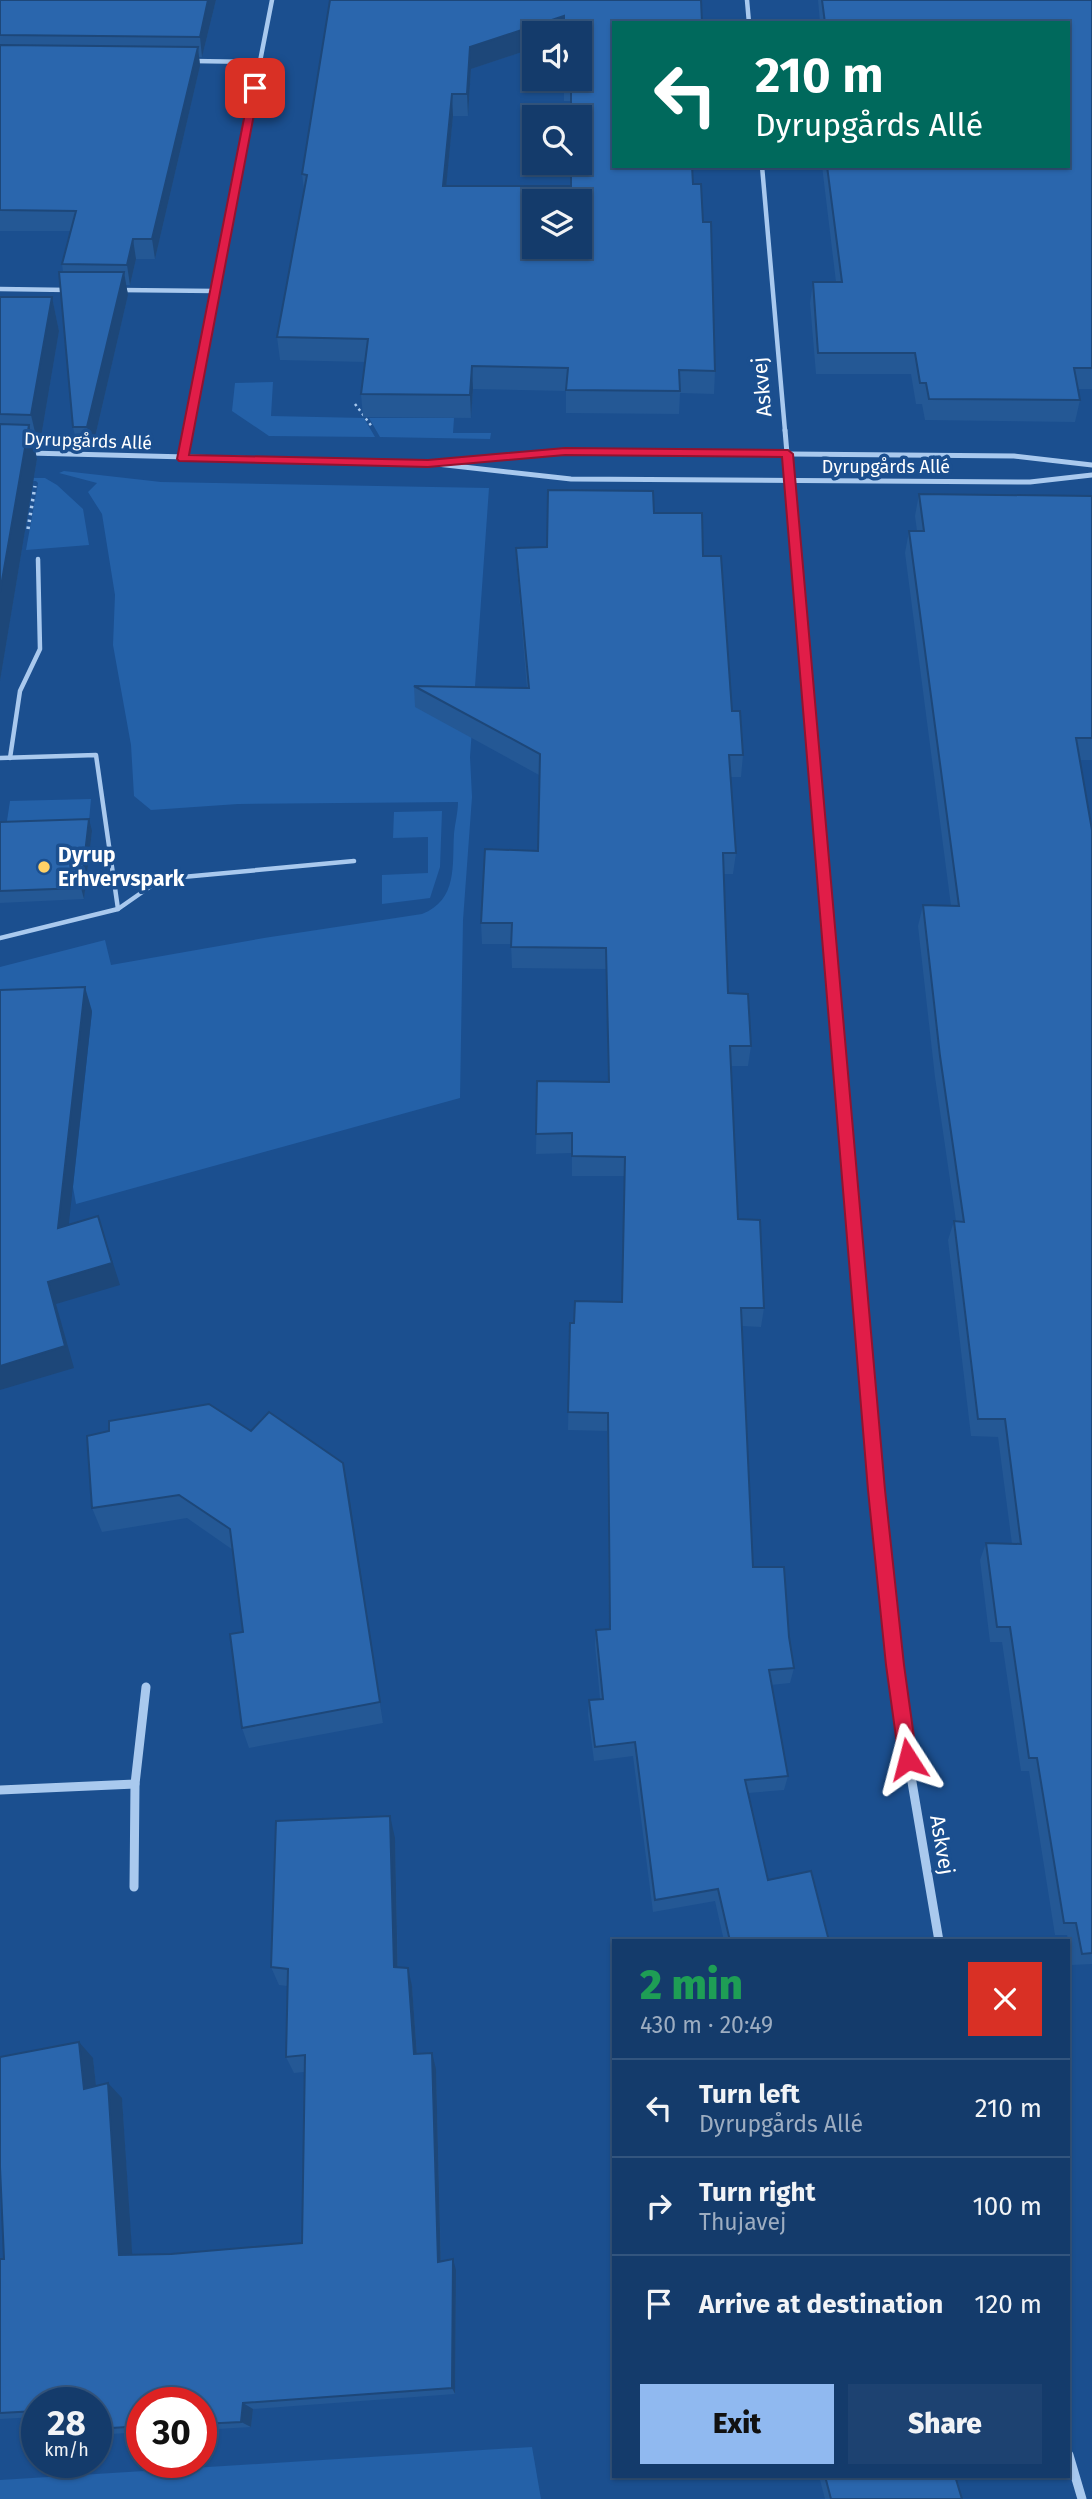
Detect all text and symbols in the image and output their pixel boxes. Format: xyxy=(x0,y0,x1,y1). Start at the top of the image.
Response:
map controls xyxy=(522,21,592,259)
button: sound xyxy=(522,21,592,91)
text: 210 m xyxy=(755,46,884,105)
icon: left xyxy=(640,49,731,140)
pin xyxy=(225,58,285,118)
icon: arrive xyxy=(236,69,274,107)
button: search xyxy=(522,105,592,175)
text: Dyrupgårds Allé xyxy=(755,106,983,144)
button: layers xyxy=(522,189,592,259)
street label: Askvej xyxy=(746,356,778,418)
street label: Dyrupgårds Allé xyxy=(23,428,153,454)
street label: Dyrupgårds Allé xyxy=(822,456,950,478)
place label: Dyrup Erhvervspark xyxy=(58,842,185,892)
marker: Dyrup Erhvervspark xyxy=(36,859,52,875)
position arrow xyxy=(871,1722,945,1796)
street label: Askvej xyxy=(924,1813,960,1877)
text: 2 min xyxy=(640,1960,743,2010)
button: close xyxy=(968,1962,1042,2036)
text: 430 m · 20:49 xyxy=(640,2011,773,2039)
text: Turn left xyxy=(699,2079,800,2110)
icon: left xyxy=(640,2089,678,2127)
text: 210 m xyxy=(975,2093,1042,2124)
text: Dyrupgårds Allé xyxy=(699,2110,863,2138)
text: Turn right xyxy=(699,2177,816,2208)
icon: right xyxy=(640,2187,678,2225)
text: 100 m xyxy=(973,2191,1042,2222)
text: Thujavej xyxy=(699,2208,787,2236)
icon: arrive xyxy=(640,2285,678,2323)
text: Arrive at destination xyxy=(699,2289,943,2320)
text: 120 m xyxy=(974,2289,1042,2320)
button: Exit xyxy=(640,2384,834,2464)
button: Share xyxy=(848,2384,1042,2464)
speed limit sign: 30 xyxy=(126,2387,217,2478)
text: 28 xyxy=(47,2402,86,2444)
text: km/h xyxy=(44,2439,89,2461)

